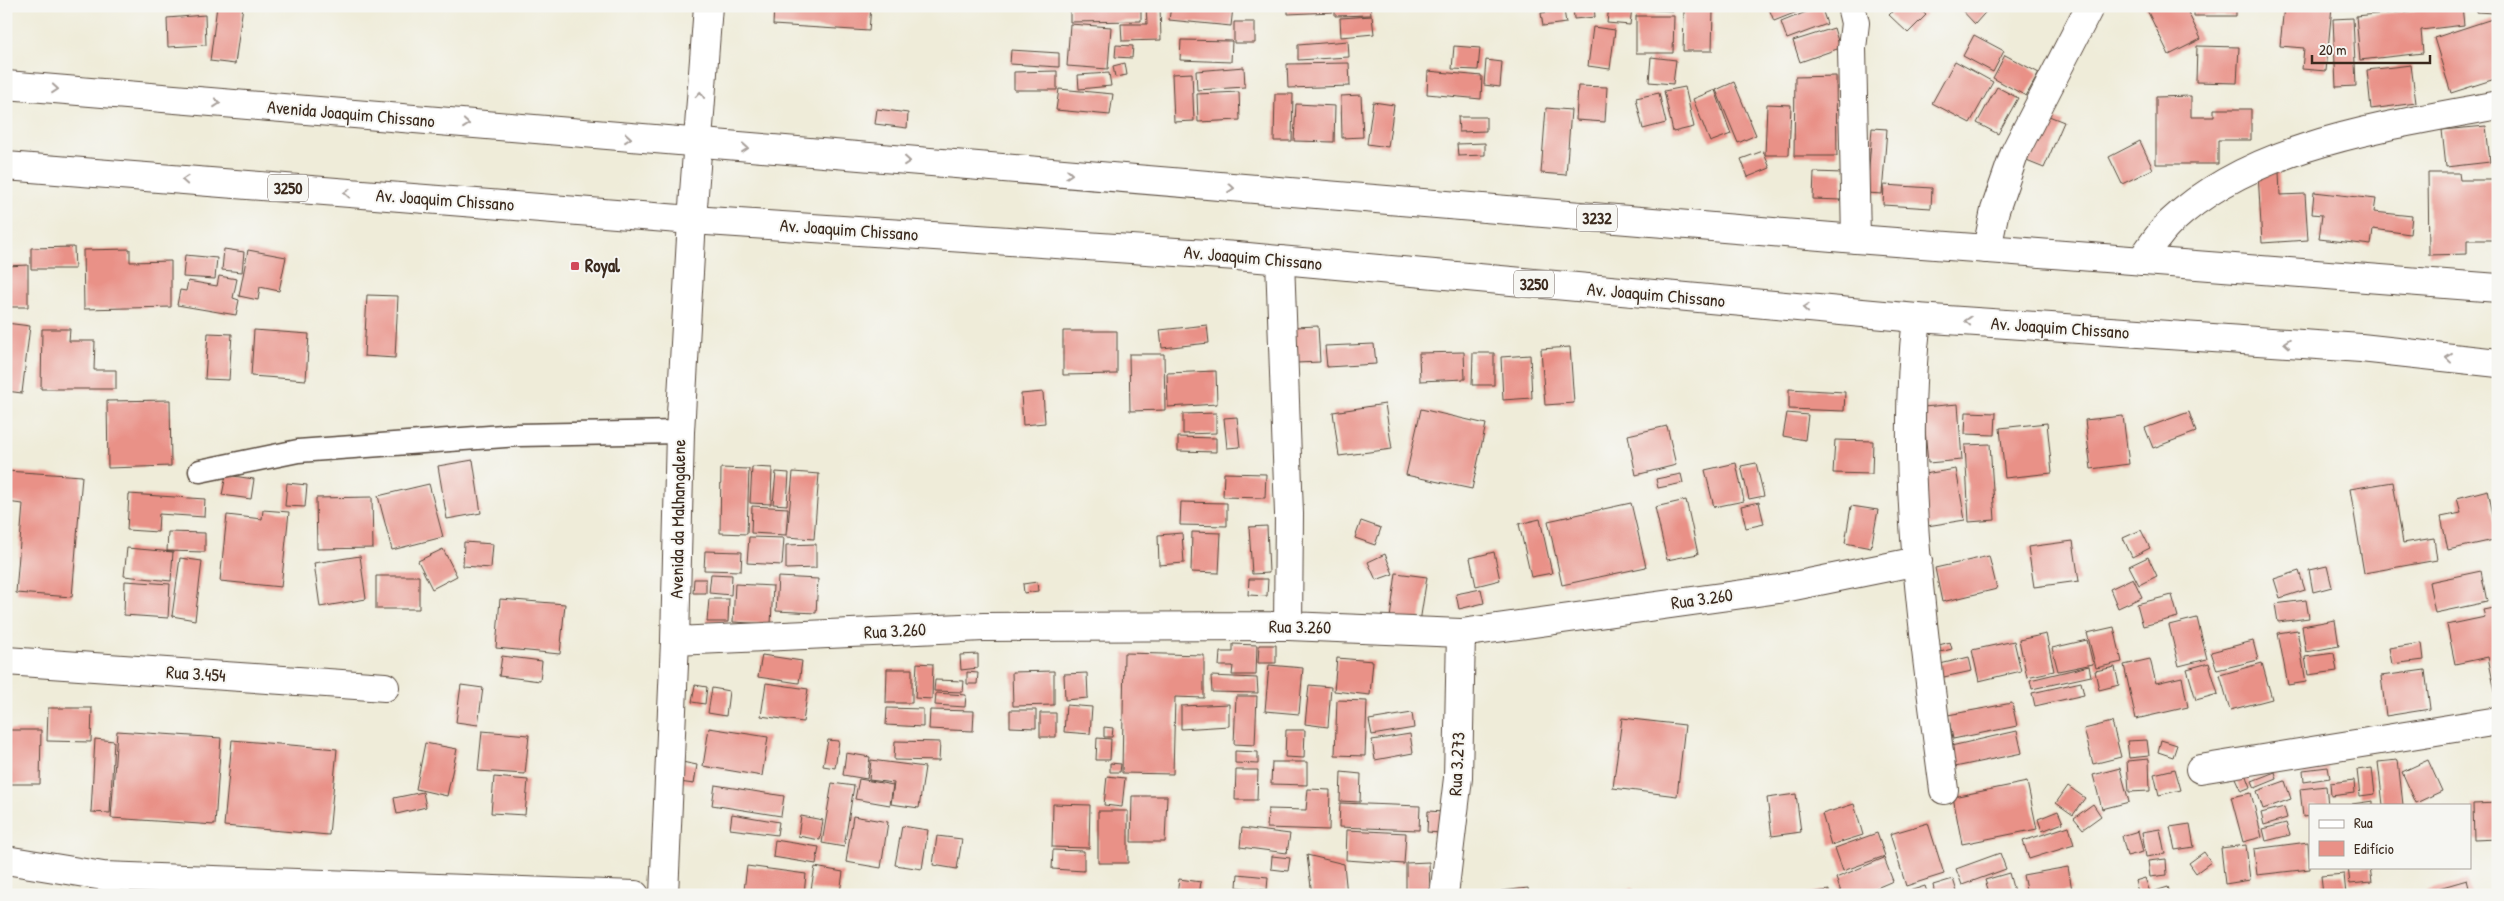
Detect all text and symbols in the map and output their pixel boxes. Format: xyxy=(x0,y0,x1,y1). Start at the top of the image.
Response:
scale bar xyxy=(2312,32,2429,64)
text: 20 m xyxy=(2319,39,2346,60)
one-way arrow xyxy=(51,83,59,94)
one-way arrow xyxy=(695,91,706,99)
street label: Avenida Joaquim Chissano xyxy=(266,94,436,133)
one-way arrow xyxy=(213,97,221,108)
one-way arrow xyxy=(462,118,470,129)
one-way arrow xyxy=(624,132,632,143)
one-way arrow xyxy=(741,142,749,153)
one-way arrow xyxy=(903,155,911,166)
one-way arrow xyxy=(1065,169,1073,180)
road number: 3250 xyxy=(268,174,308,202)
one-way arrow xyxy=(181,175,189,186)
street label: Av. Joaquim Chissano xyxy=(375,182,515,217)
one-way arrow xyxy=(1227,182,1235,193)
one-way arrow xyxy=(343,187,351,198)
road number: 3232 xyxy=(1577,204,1617,232)
street label: Av. Joaquim Chissano xyxy=(779,212,919,247)
street label: Av. Joaquim Chissano xyxy=(1183,239,1323,276)
place label: Royal xyxy=(585,253,621,279)
marker: Royal xyxy=(569,260,581,272)
road number: 3250 xyxy=(1514,270,1554,298)
street label: Av. Joaquim Chissano xyxy=(1586,276,1726,313)
one-way arrow xyxy=(1802,303,1810,314)
street label: Av. Joaquim Chissano xyxy=(1990,310,2130,345)
one-way arrow xyxy=(1964,316,1972,327)
one-way arrow xyxy=(2283,338,2291,349)
one-way arrow xyxy=(2445,353,2453,364)
street label: Avenida da Malhangalene xyxy=(664,439,691,599)
street label: Rua 3.260 xyxy=(1669,582,1734,615)
street label: Rua 3.260 xyxy=(1269,613,1331,640)
street label: Rua 3.260 xyxy=(863,616,927,645)
street label: Rua 3.454 xyxy=(165,659,227,688)
street label: Rua 3.273 xyxy=(1442,731,1471,797)
legend xyxy=(2309,804,2472,868)
text: Rua xyxy=(2354,812,2373,833)
text: Edifício xyxy=(2354,838,2394,859)

